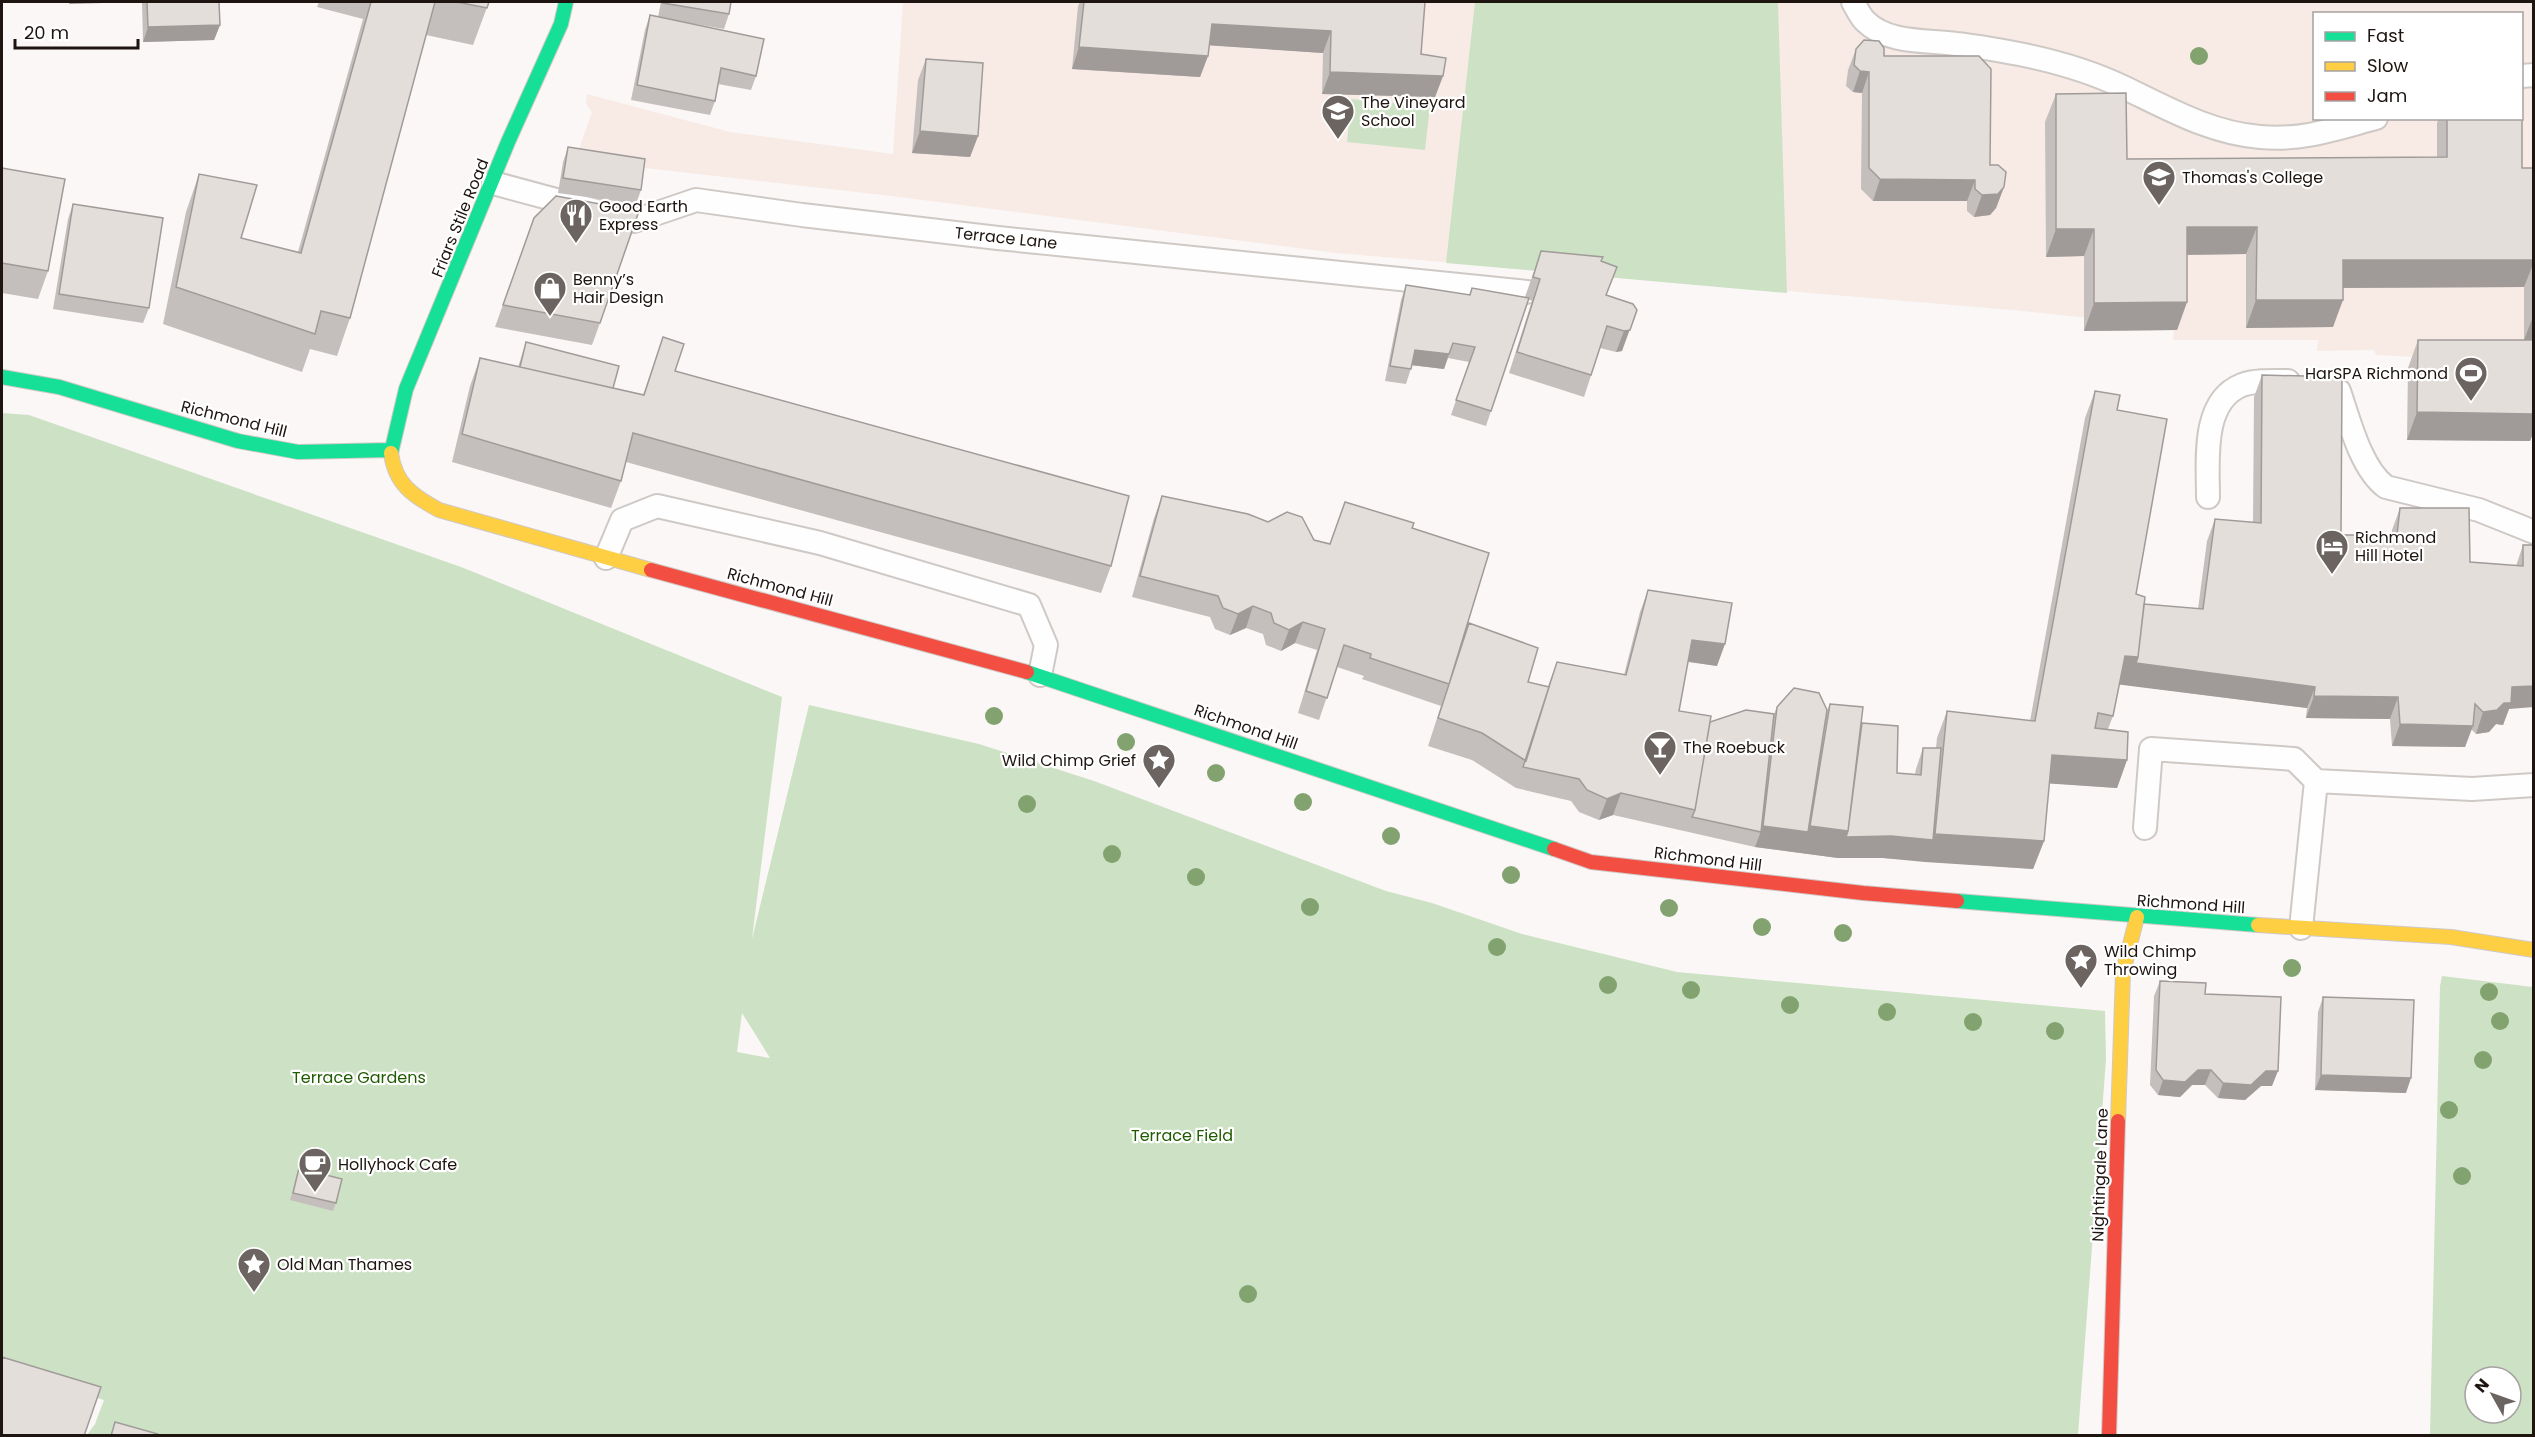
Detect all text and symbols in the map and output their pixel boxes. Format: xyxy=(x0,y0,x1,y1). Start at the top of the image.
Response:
scale bar xyxy=(15,12,138,50)
legend xyxy=(2313,12,2523,120)
text: 20 m xyxy=(24,20,69,45)
text: Fast xyxy=(2367,23,2404,48)
text: Slow xyxy=(2367,53,2409,78)
text: Jam xyxy=(2367,83,2407,108)
place label: The Vineyard School xyxy=(1361,91,1466,132)
school or university icon: The Vineyard School xyxy=(1320,93,1356,140)
street label: Friars Stile Road xyxy=(426,155,494,281)
school or university icon: Thomas's College xyxy=(2141,159,2177,206)
place label: Thomas's College xyxy=(2182,166,2323,189)
place label: Good Earth Express xyxy=(599,195,688,236)
restaurant icon: Good Earth Express xyxy=(558,197,594,244)
street label: Terrace Lane xyxy=(954,221,1059,255)
place label: Benny’s Hair Design xyxy=(573,268,664,309)
shop icon: Benny’s Hair Design xyxy=(532,270,568,317)
sports icon: HarSPA Richmond xyxy=(2453,355,2489,402)
place label: HarSPA Richmond xyxy=(2305,362,2448,385)
street label: Richmond Hill xyxy=(179,395,289,443)
place label: Richmond Hill Hotel xyxy=(2355,526,2436,567)
hotel icon: Richmond Hill Hotel xyxy=(2314,528,2350,575)
street label: Richmond Hill xyxy=(725,562,835,612)
street label: Richmond Hill xyxy=(1191,698,1301,756)
bar icon: The Roebuck xyxy=(1642,729,1678,776)
place label: The Roebuck xyxy=(1683,736,1786,759)
place icon: Wild Chimp Grief xyxy=(1141,742,1177,789)
place label: Wild Chimp Grief xyxy=(1002,749,1136,772)
street label: Richmond Hill xyxy=(1653,841,1763,877)
street label: Richmond Hill xyxy=(2136,889,2246,919)
place label: Wild Chimp Throwing xyxy=(2104,940,2197,981)
place icon: Wild Chimp Throwing xyxy=(2063,942,2099,989)
park label: Terrace Gardens xyxy=(292,1066,426,1089)
street label: Nightingale Lane xyxy=(2086,1108,2114,1242)
park label: Terrace Field xyxy=(1131,1124,1233,1147)
cafe icon: Hollyhock Cafe xyxy=(297,1146,333,1193)
place label: Hollyhock Cafe xyxy=(338,1153,457,1176)
place icon: Old Man Thames xyxy=(236,1246,272,1293)
place label: Old Man Thames xyxy=(277,1253,412,1276)
north arrow xyxy=(2463,1365,2523,1425)
text: N xyxy=(2469,1374,2495,1398)

